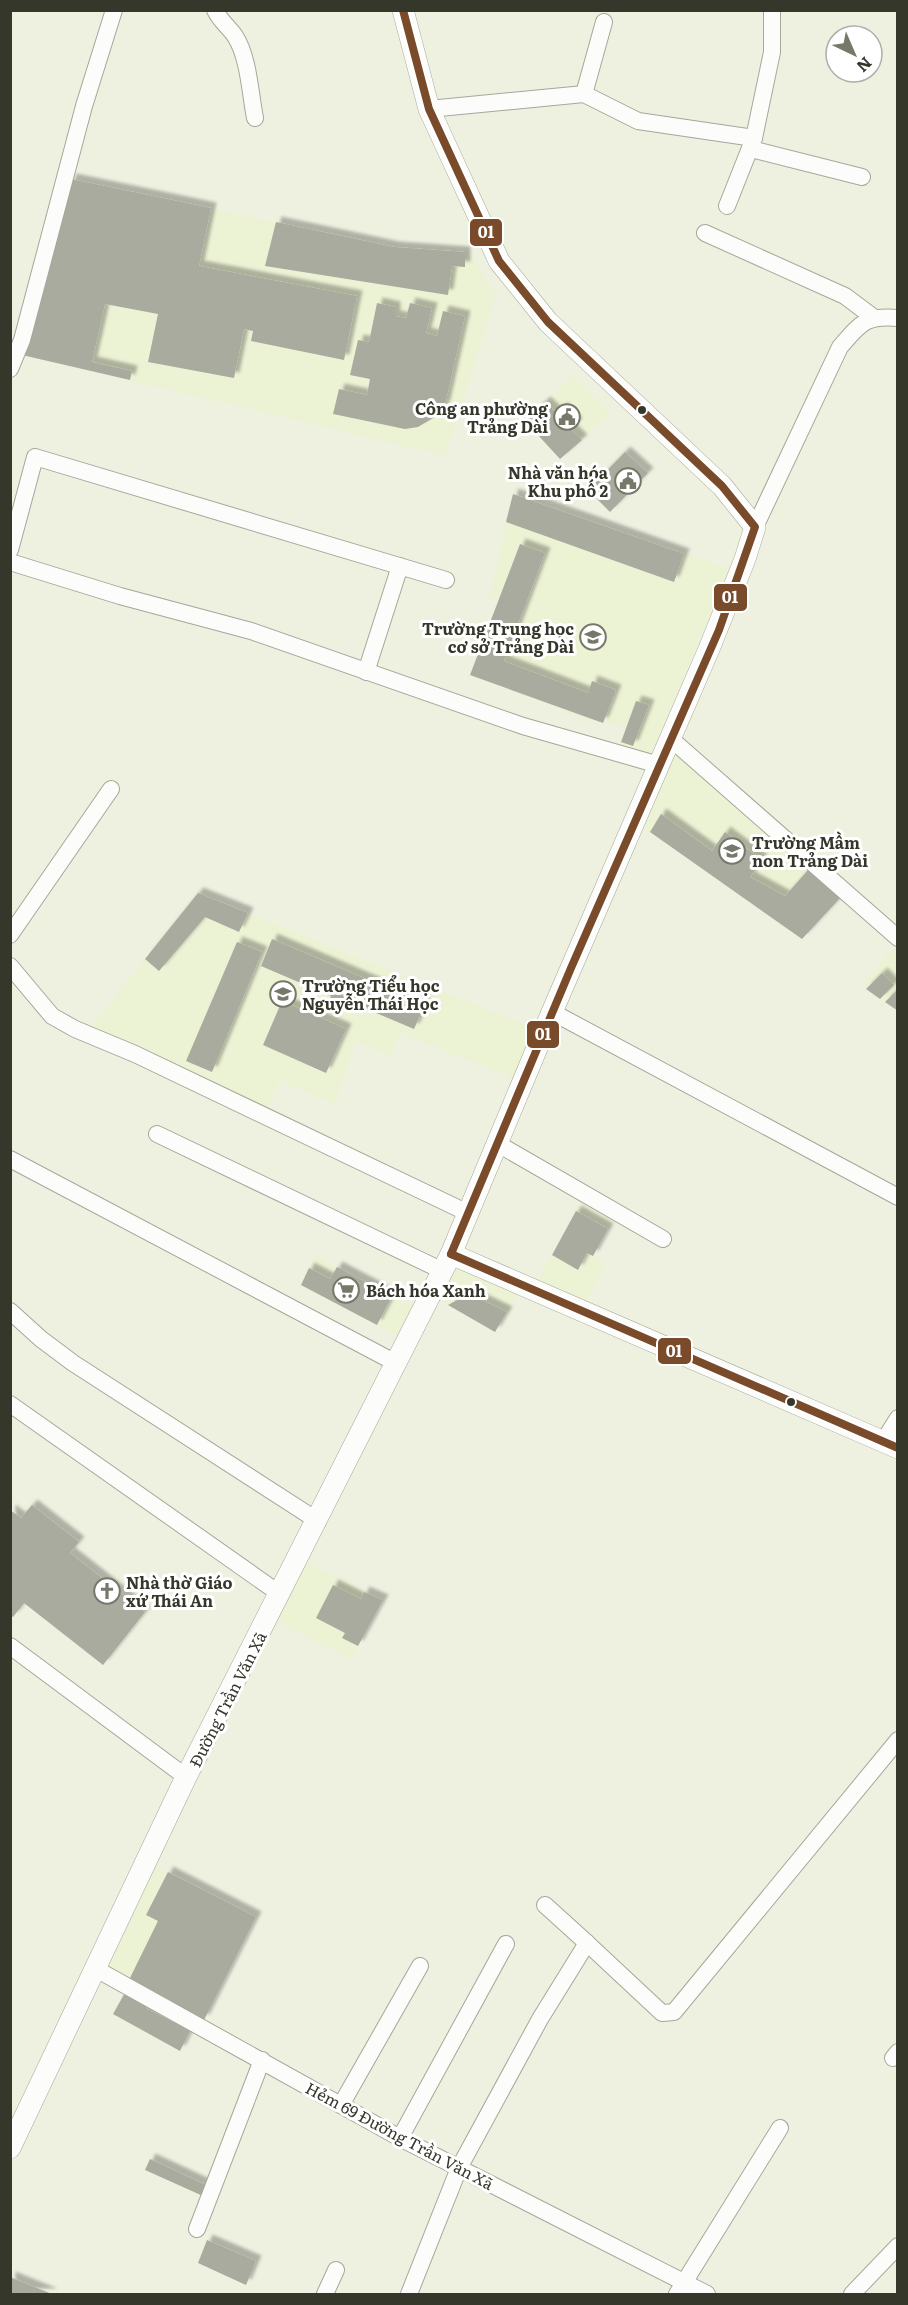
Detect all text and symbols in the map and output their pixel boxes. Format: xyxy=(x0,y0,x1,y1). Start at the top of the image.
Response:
north arrow xyxy=(824,24,884,84)
text: N xyxy=(852,52,878,79)
line badge: 01 xyxy=(469,218,503,247)
text: 01 xyxy=(478,219,495,243)
place label: Công an phường Trảng Dài xyxy=(415,396,548,438)
public building icon: Công an phường Trảng Dài xyxy=(552,402,582,432)
unlabelled marker xyxy=(636,404,648,416)
place label: Nhà văn hóa Khu phố 2 xyxy=(508,460,609,502)
public building icon: Nhà văn hóa Khu phố 2 xyxy=(613,466,643,496)
line badge: 01 xyxy=(713,583,748,612)
text: 01 xyxy=(722,584,739,608)
place label: Trường Trung học cơ sở Trảng Dài xyxy=(422,616,574,658)
school or university icon: Trường Trung học cơ sở Trảng Dài xyxy=(578,622,608,652)
place label: Trường Mầm non Trảng Dài xyxy=(752,830,868,872)
school or university icon: Trường Mầm non Trảng Dài xyxy=(717,836,747,866)
place label: Trường Tiểu học Nguyễn Thái Học xyxy=(302,973,440,1015)
school or university icon: Trường Tiểu học Nguyễn Thái Học xyxy=(268,979,298,1009)
line badge: 01 xyxy=(526,1020,560,1049)
text: 01 xyxy=(535,1021,552,1045)
supermarket icon: Bách hóa Xanh xyxy=(331,1275,361,1305)
place label: Bách hóa Xanh xyxy=(366,1278,486,1302)
line badge: 01 xyxy=(657,1337,692,1365)
text: 01 xyxy=(666,1338,683,1362)
unlabelled marker xyxy=(785,1396,797,1408)
place label: Nhà thờ Giáo xứ Thái An xyxy=(126,1570,232,1612)
church icon: Nhà thờ Giáo xứ Thái An xyxy=(92,1576,122,1606)
street label: Đường Trần Văn Xã xyxy=(182,1627,272,1771)
street label: Hẻm 69 Đường Trần Văn Xã xyxy=(302,2075,499,2195)

